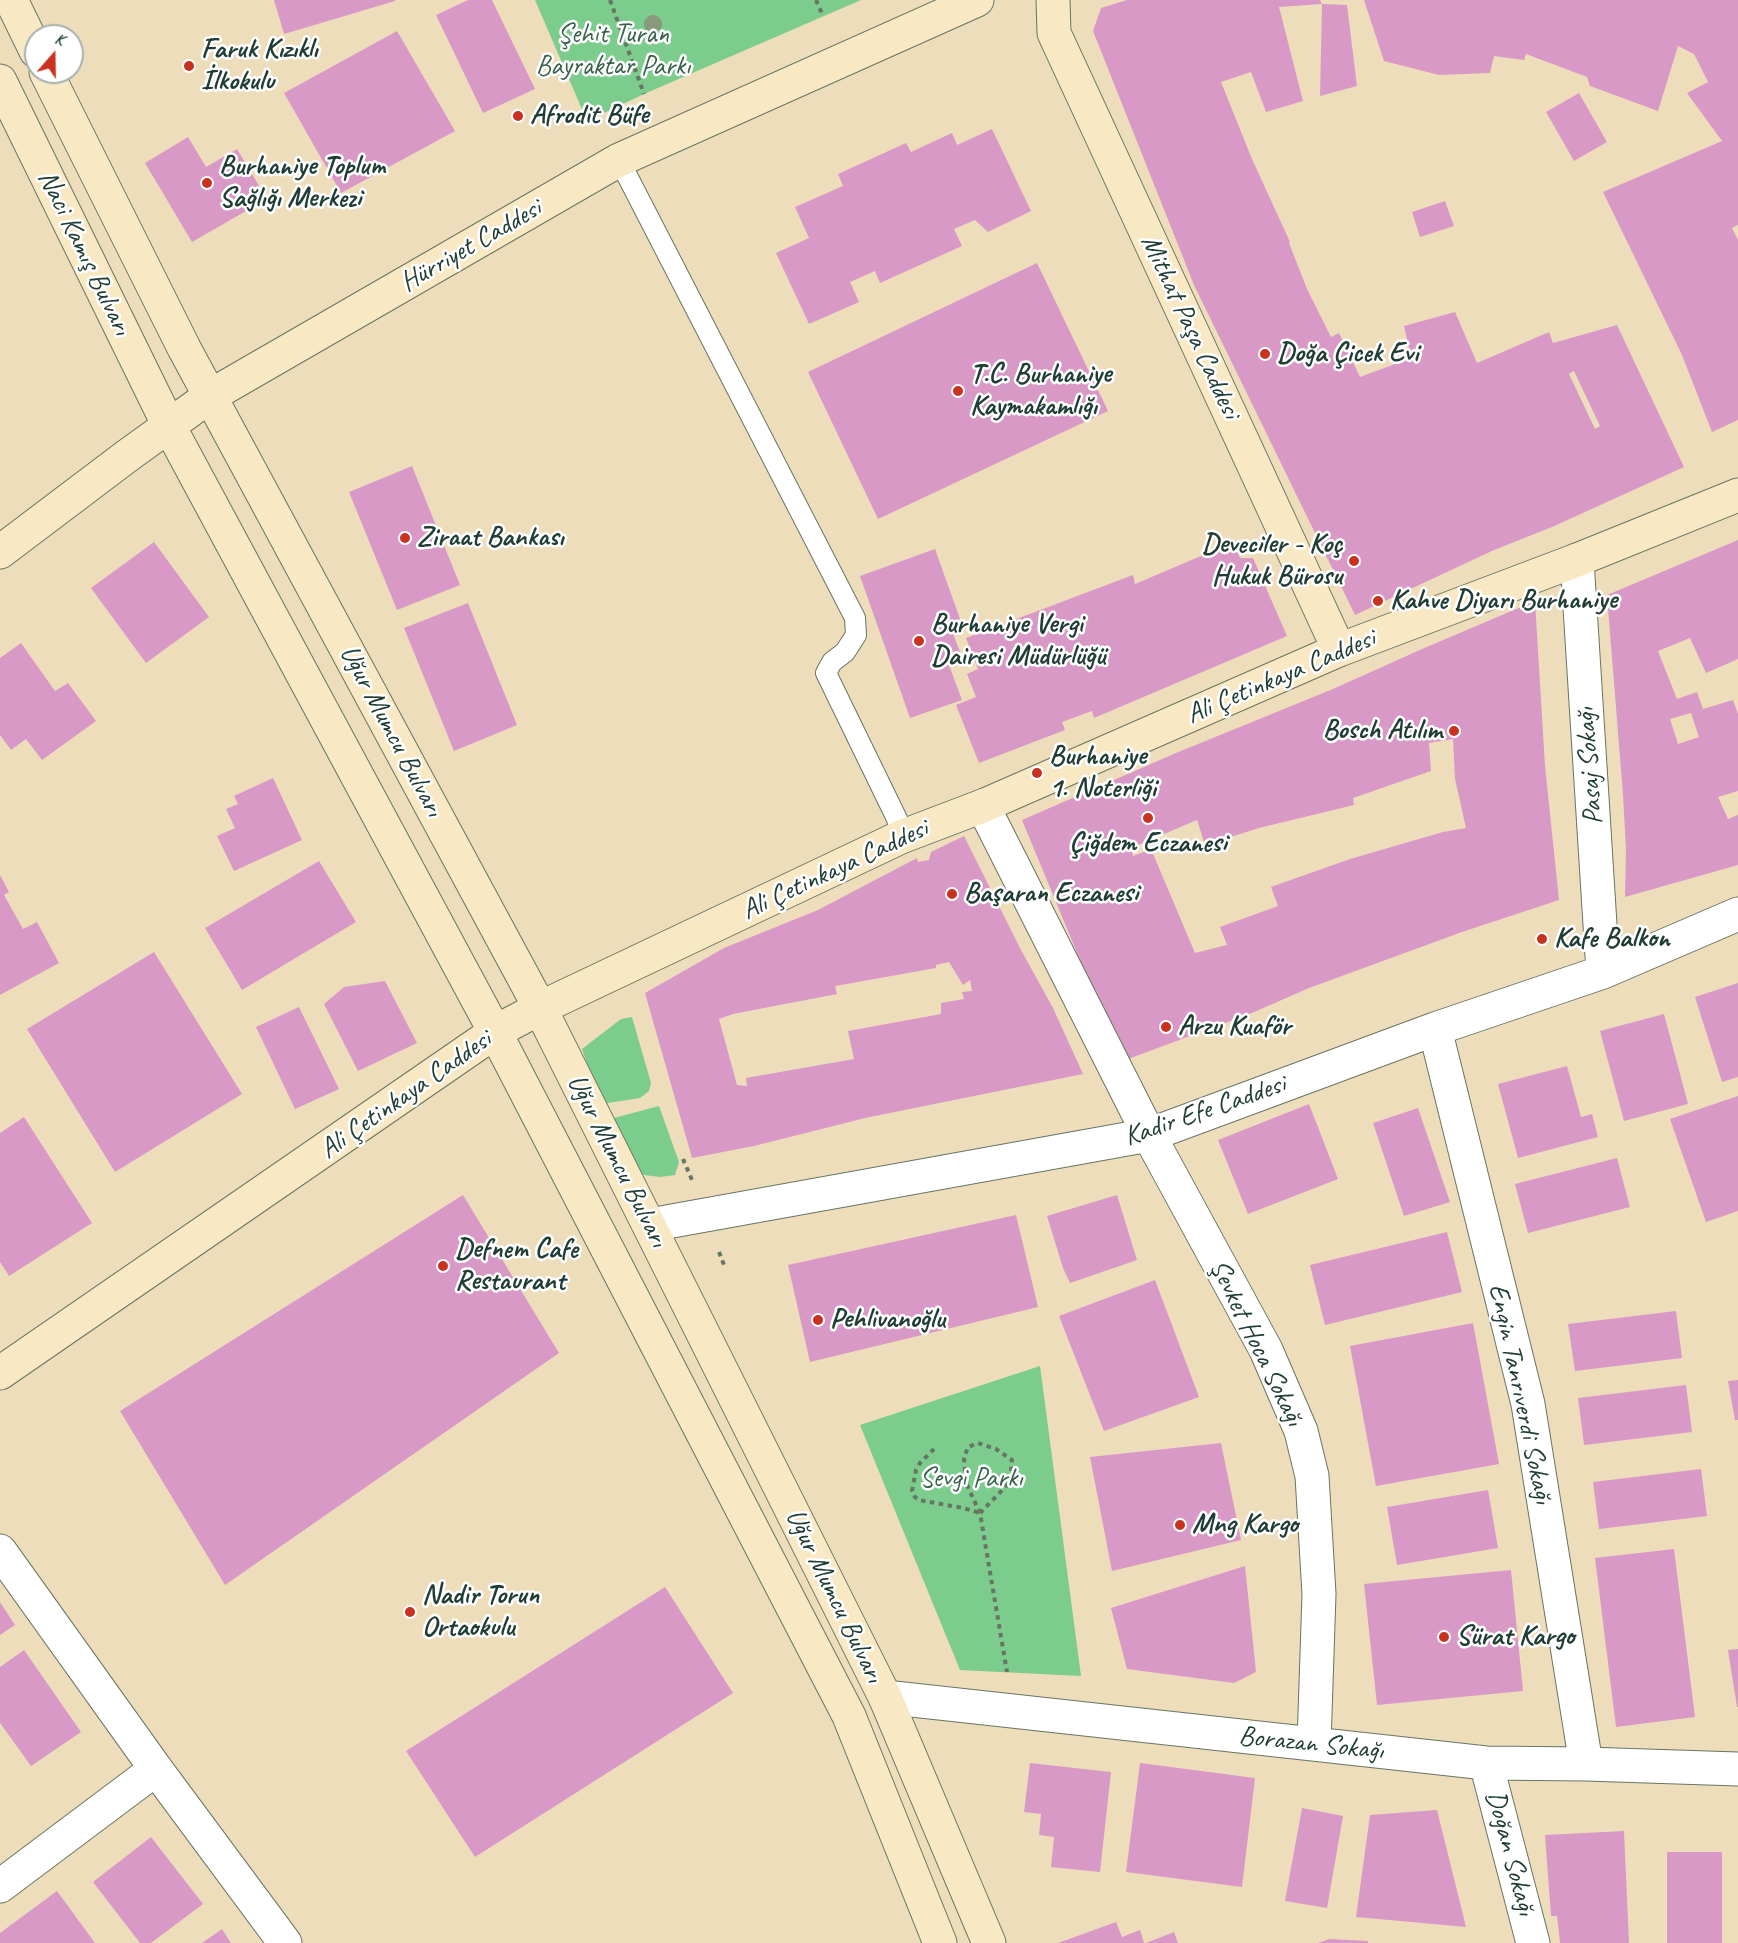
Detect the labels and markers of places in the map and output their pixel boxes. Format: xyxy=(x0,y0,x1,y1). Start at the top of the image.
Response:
place label: Faruk Kızıklı İlkokulu xyxy=(201,33,318,99)
marker: Faruk Kızıklı İlkokulu xyxy=(182,59,196,73)
place label: Afrodit Büfe xyxy=(530,99,648,133)
marker: Afrodit Büfe xyxy=(511,109,525,123)
place label: Burhaniye Toplum Sağlığı Merkezi xyxy=(219,150,385,216)
marker: Burhaniye Toplum Sağlığı Merkezi xyxy=(200,176,214,190)
place label: Doğa Çicek Evi xyxy=(1277,337,1419,371)
marker: Doğa Çicek Evi xyxy=(1258,347,1272,361)
place label: T.C. Burhaniye Kaymakamlığı xyxy=(970,358,1111,424)
marker: T.C. Burhaniye Kaymakamlığı xyxy=(951,384,965,398)
place label: Ziraat Bankası xyxy=(417,521,563,555)
place label: Deveciler - Koç Hukuk Bürosu xyxy=(1202,528,1342,594)
marker: Ziraat Bankası xyxy=(398,531,412,545)
marker: Deveciler - Koç Hukuk Bürosu xyxy=(1347,554,1361,568)
place label: Kahve Diyarı Burhaniye xyxy=(1390,584,1617,618)
marker: Kahve Diyarı Burhaniye xyxy=(1371,594,1385,608)
place label: Burhaniye Vergi Dairesi Müdürlüğü xyxy=(931,608,1105,674)
marker: Burhaniye Vergi Dairesi Müdürlüğü xyxy=(912,634,926,648)
place label: Bosch Atılım xyxy=(1323,714,1442,748)
marker: Bosch Atılım xyxy=(1447,724,1461,738)
place label: Burhaniye 1. Noterliği xyxy=(1049,740,1156,806)
marker: Burhaniye 1. Noterliği xyxy=(1030,766,1044,780)
marker: Çiğdem Eczanesi xyxy=(1141,811,1155,825)
place label: Çiğdem Eczanesi xyxy=(1069,827,1227,861)
place label: Başaran Eczanesi xyxy=(964,877,1138,911)
marker: Başaran Eczanesi xyxy=(945,887,959,901)
place label: Kafe Balkon xyxy=(1554,922,1670,956)
marker: Kafe Balkon xyxy=(1535,932,1549,946)
place label: Arzu Kuaför xyxy=(1178,1010,1291,1044)
marker: Arzu Kuaför xyxy=(1159,1020,1173,1034)
place label: Defnem Cafe Restaurant xyxy=(455,1233,578,1299)
marker: Defnem Cafe Restaurant xyxy=(436,1259,450,1273)
place label: Pehlivanoğlu xyxy=(830,1303,945,1337)
marker: Pehlivanoğlu xyxy=(811,1313,825,1327)
place label: Mng Kargo xyxy=(1192,1508,1298,1542)
marker: Mng Kargo xyxy=(1173,1518,1187,1532)
place label: Nadir Torun Ortaokulu xyxy=(422,1579,539,1645)
marker: Nadir Torun Ortaokulu xyxy=(403,1605,417,1619)
place label: Sürat Kargo xyxy=(1456,1620,1575,1654)
marker: Sürat Kargo xyxy=(1437,1630,1451,1644)

